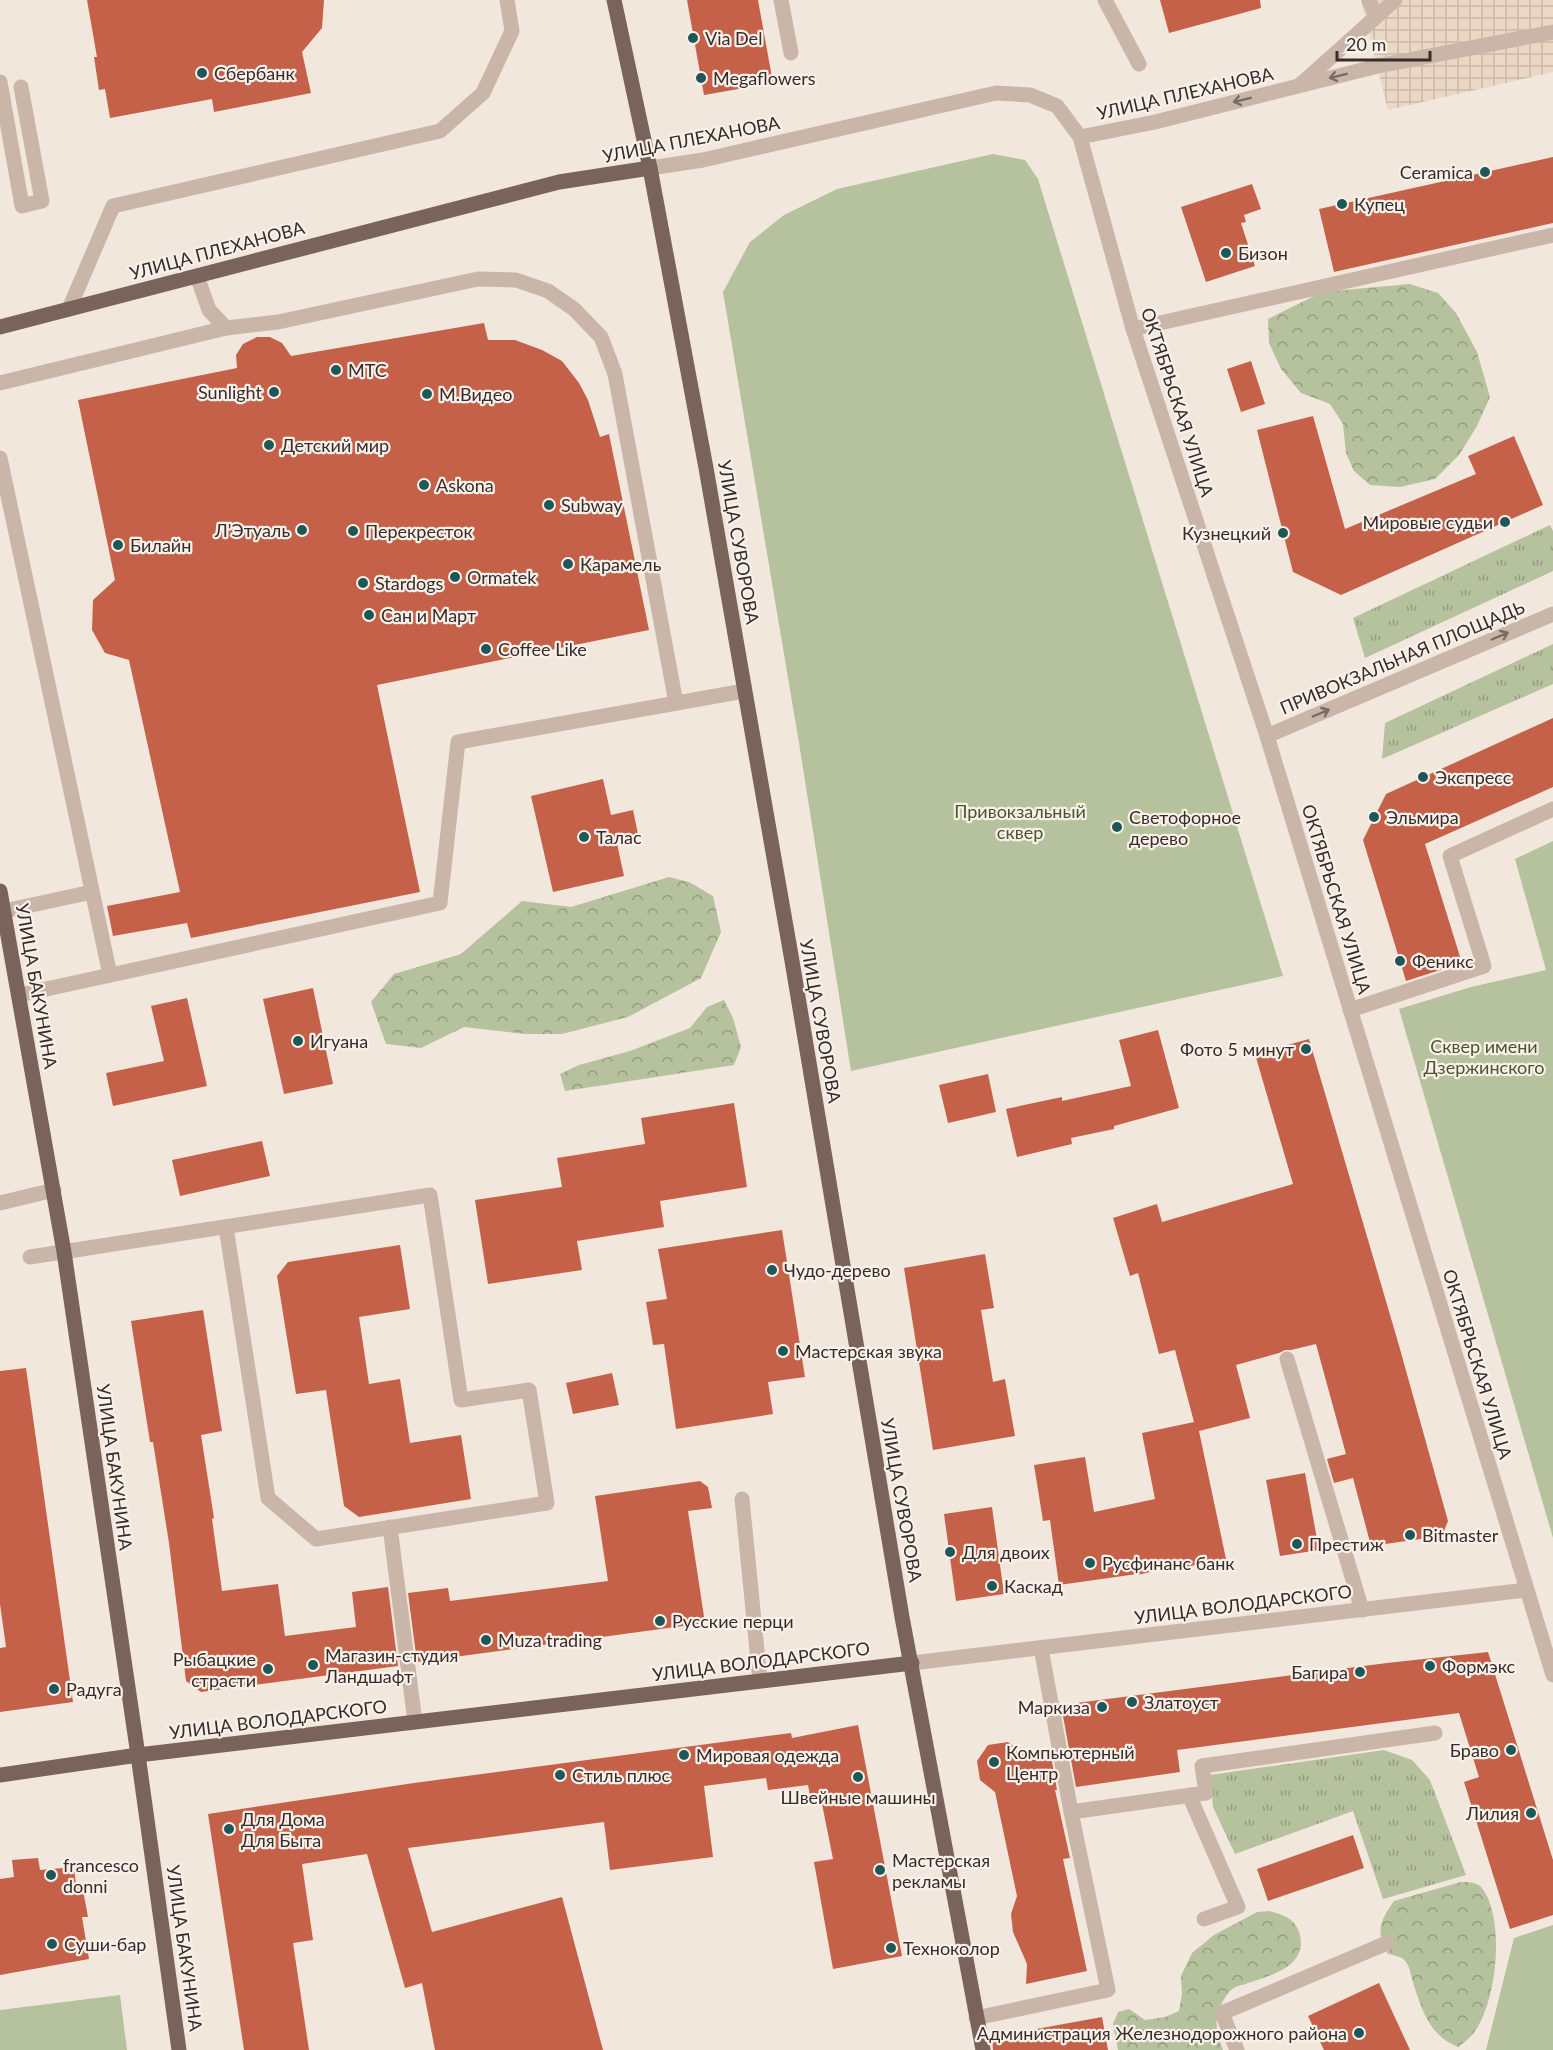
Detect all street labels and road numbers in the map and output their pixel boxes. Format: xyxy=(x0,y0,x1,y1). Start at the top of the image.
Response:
street label: УЛИЦА ПЛЕХАНОВА xyxy=(1095,62,1276,124)
street label: УЛИЦА ПЛЕХАНОВА xyxy=(600,111,782,167)
street label: УЛИЦА ПЛЕХАНОВА xyxy=(127,216,308,284)
street label: ОКТЯБРЬСКАЯ УЛИЦА xyxy=(1137,305,1219,500)
street label: УЛИЦА СУВОРОВА xyxy=(714,458,764,626)
street label: ПРИВОКЗАЛЬНАЯ ПЛОЩАДЬ xyxy=(1276,595,1528,719)
street label: ОКТЯБРЬСКАЯ УЛИЦА xyxy=(1298,801,1377,997)
street label: УЛИЦА БАКУНИНА xyxy=(12,902,63,1071)
street label: УЛИЦА СУВОРОВА xyxy=(796,937,846,1105)
street label: ОКТЯБРЬСКАЯ УЛИЦА xyxy=(1439,1266,1518,1462)
street label: УЛИЦА БАКУНИНА xyxy=(92,1382,138,1552)
street label: УЛИЦА СУВОРОВА xyxy=(877,1416,927,1584)
street label: УЛИЦА ВОЛОДАРСКОГО xyxy=(1133,1580,1353,1628)
street label: УЛИЦА ВОЛОДАРСКОГО xyxy=(651,1637,871,1685)
street label: УЛИЦА ВОЛОДАРСКОГО xyxy=(168,1695,388,1743)
street label: УЛИЦА БАКУНИНА xyxy=(162,1863,208,2033)

